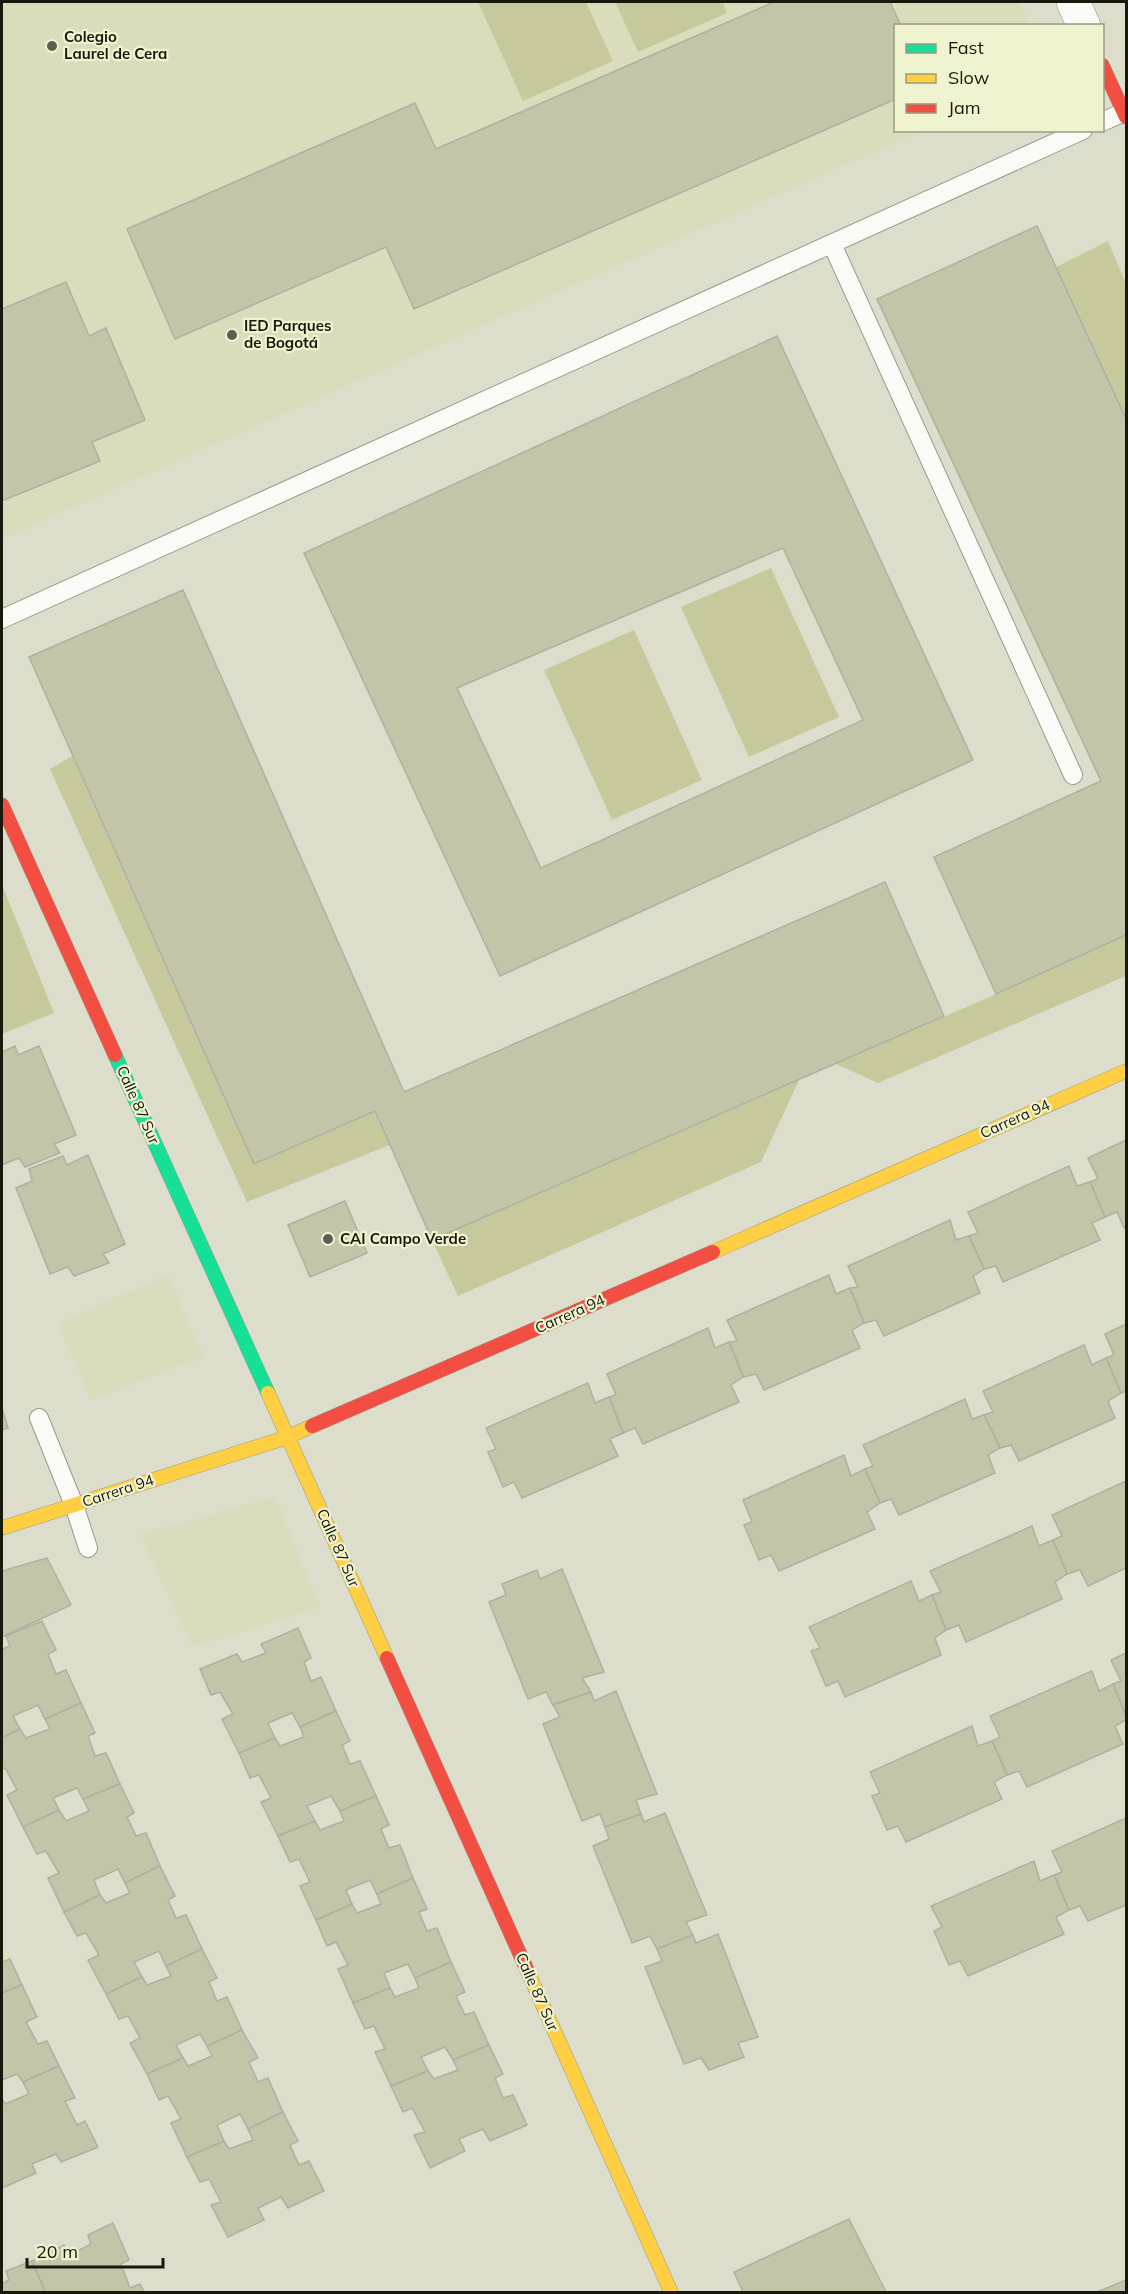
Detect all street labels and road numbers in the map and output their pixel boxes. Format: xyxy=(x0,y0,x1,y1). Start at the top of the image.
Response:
street label: Calle 87 Sur xyxy=(113,1063,164,1147)
street label: Carrera 94 xyxy=(977,1095,1053,1142)
street label: Carrera 94 xyxy=(532,1290,608,1337)
street label: Carrera 94 xyxy=(80,1470,156,1511)
street label: Calle 87 Sur xyxy=(313,1506,364,1590)
street label: Calle 87 Sur xyxy=(512,1950,563,2034)

